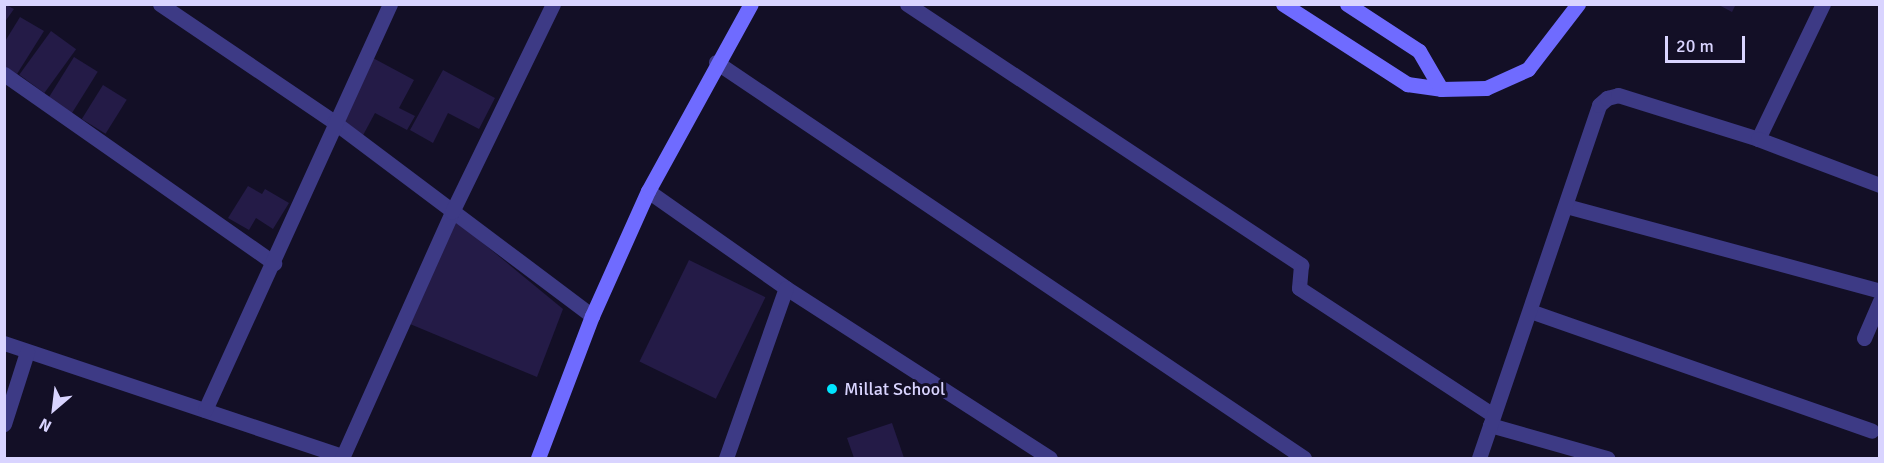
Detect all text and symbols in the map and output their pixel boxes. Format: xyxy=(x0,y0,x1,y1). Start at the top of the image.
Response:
scale bar xyxy=(1668,24,1748,62)
text: 20 m xyxy=(1676,35,1714,57)
place label: Millat School xyxy=(844,378,945,400)
north arrow xyxy=(24,379,84,439)
marker: Millat School xyxy=(825,382,839,396)
text: N xyxy=(36,413,55,436)

